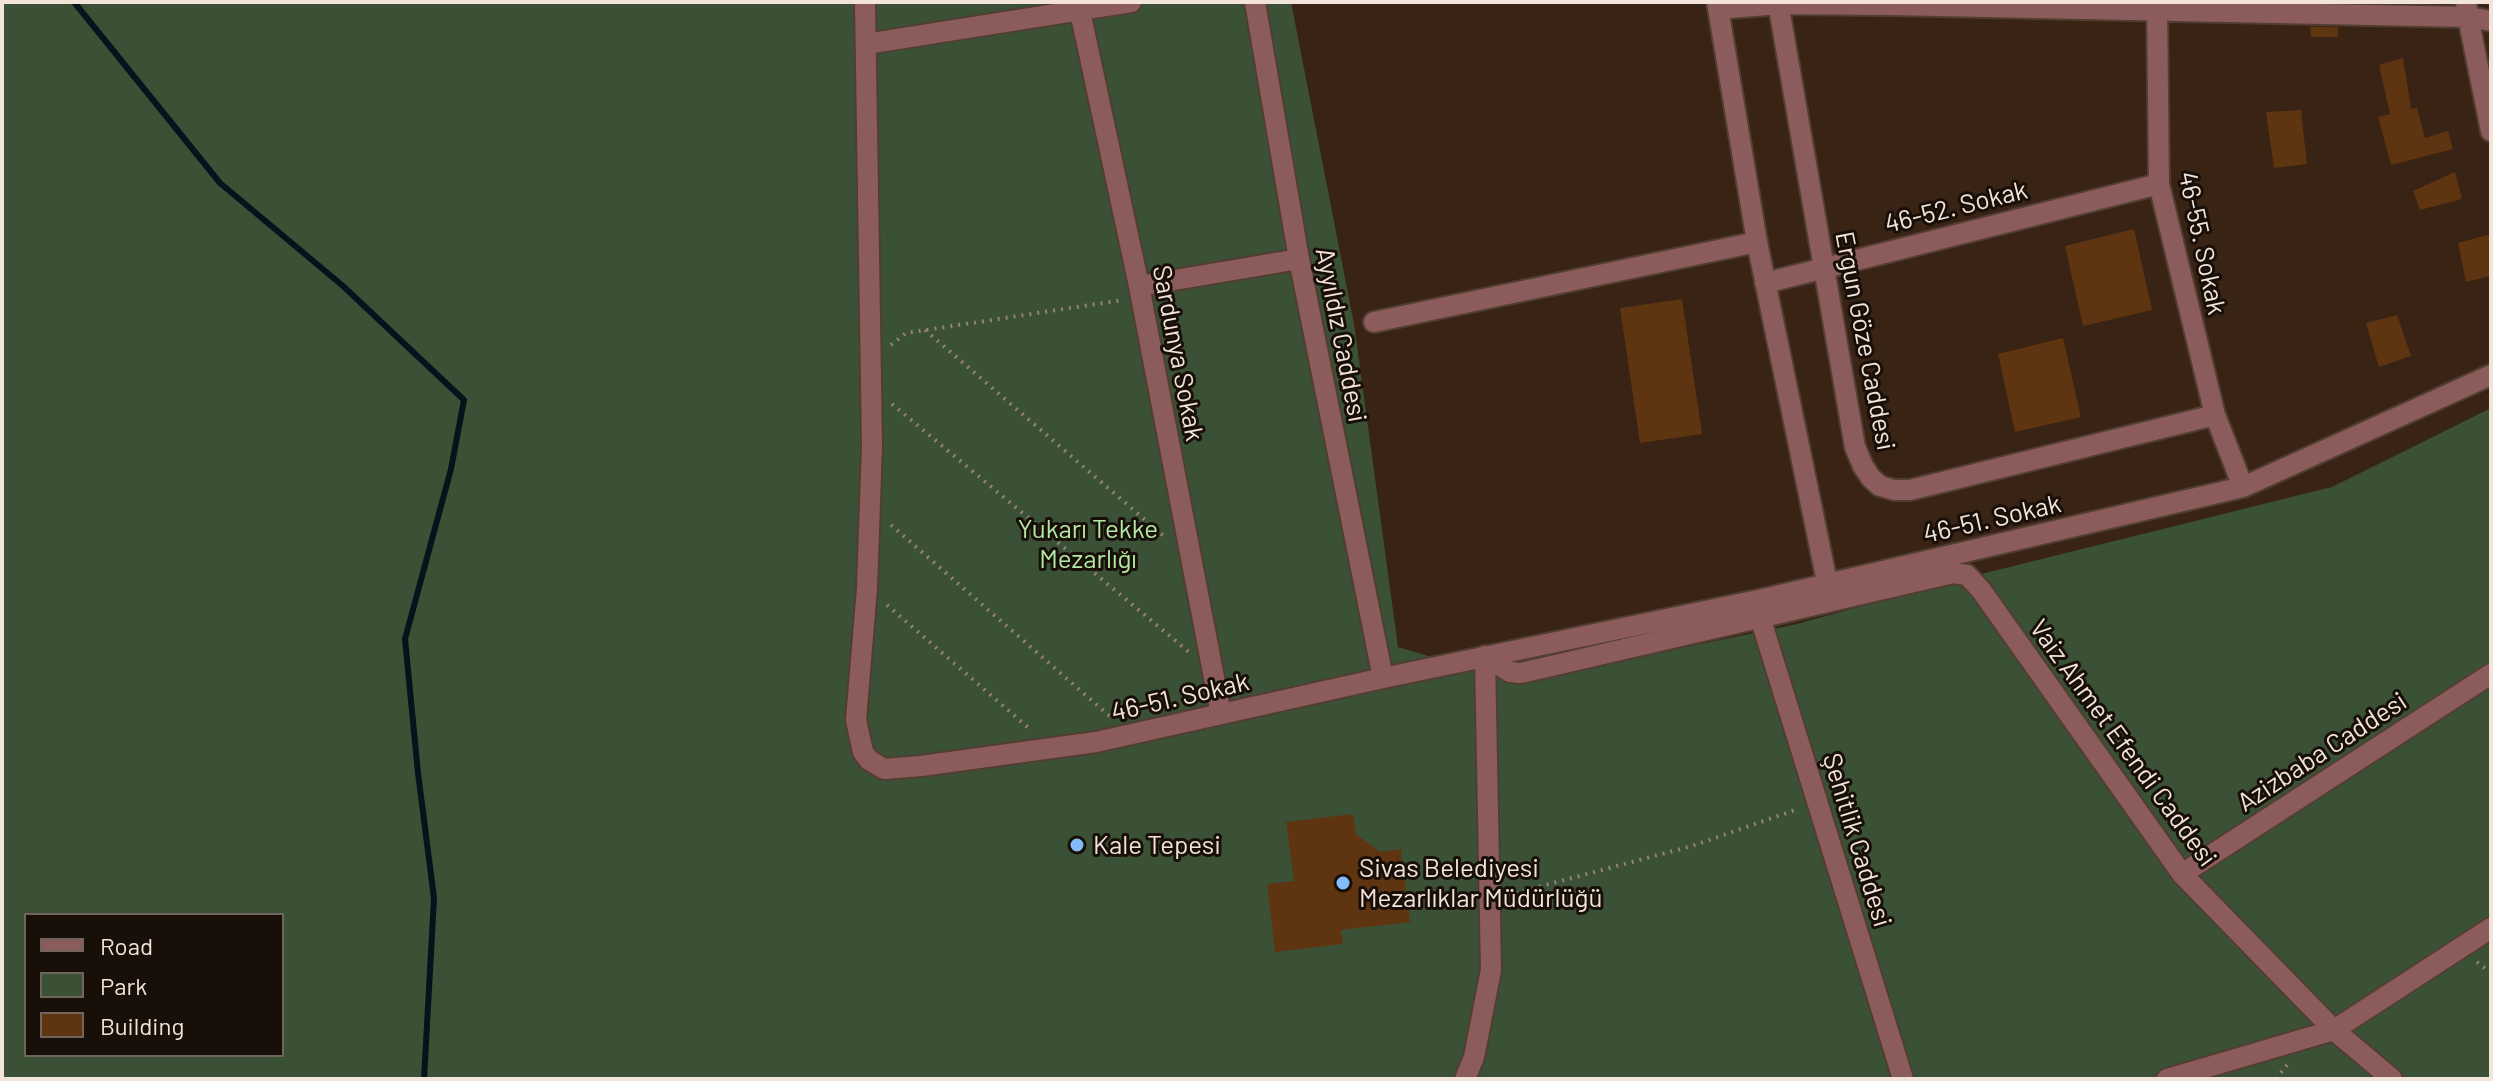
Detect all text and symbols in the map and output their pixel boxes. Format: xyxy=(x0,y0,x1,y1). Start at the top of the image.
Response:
street label: 46-55. Sokak xyxy=(2172,169,2232,317)
street label: 46-52. Sokak xyxy=(1881,174,2031,240)
street label: Ergun Göze Caddesi xyxy=(1828,229,1902,453)
street label: Ayyıldız Caddesi xyxy=(1309,245,1373,425)
street label: Sardunya Sokak xyxy=(1146,263,1210,443)
street label: 46-51. Sokak xyxy=(1920,488,2064,550)
park label: Yukarı Tekke Mezarlığı xyxy=(1018,513,1158,574)
street label: Vaiz Ahmet Efendi Caddesi xyxy=(2023,613,2223,873)
street label: 46-51. Sokak xyxy=(1108,666,1252,728)
street label: Azizbaba Caddesi xyxy=(2231,686,2413,818)
street label: Şehitlik Caddesi xyxy=(1816,749,1898,931)
place label: Kale Tepesi xyxy=(1093,829,1221,861)
marker: Kale Tepesi xyxy=(1068,836,1086,854)
place label: Sivas Belediyesi Mezarlıklar Müdürlüğü xyxy=(1359,852,1602,914)
marker: Sivas Belediyesi Mezarlıklar Müdürlüğü xyxy=(1334,874,1352,892)
legend xyxy=(24,913,284,1057)
text: Road xyxy=(100,931,153,960)
text: Park xyxy=(100,971,147,1000)
text: Building xyxy=(100,1011,184,1040)

